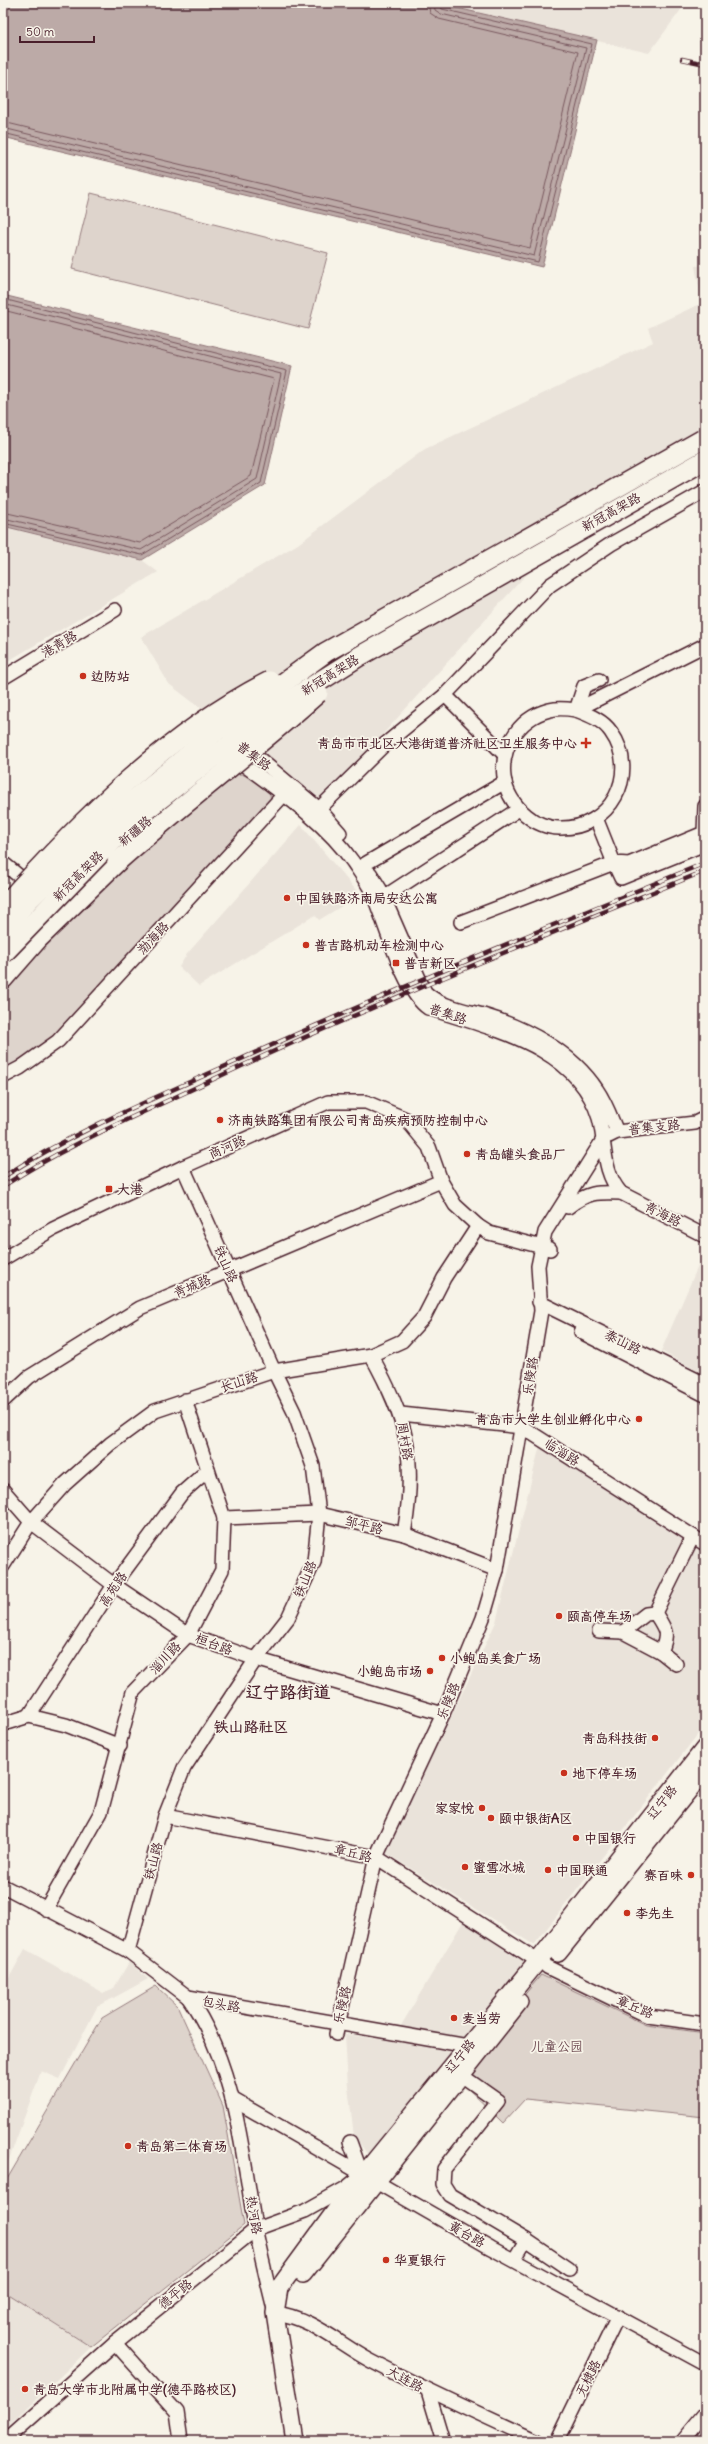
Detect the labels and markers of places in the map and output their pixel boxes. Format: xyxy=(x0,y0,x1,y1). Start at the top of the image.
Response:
place label: 边防站 xyxy=(91,668,130,685)
marker: 边防站 xyxy=(78,671,88,681)
place label: 青岛市市北区大港街道普济社区卫生服务中心 xyxy=(317,735,577,752)
marker: 青岛市市北区大港街道普济社区卫生服务中心 xyxy=(580,737,592,749)
place label: 中国铁路济南局安达公寓 xyxy=(295,890,438,907)
marker: 中国铁路济南局安达公寓 xyxy=(282,893,292,903)
place label: 普吉路机动车检测中心 xyxy=(314,937,444,954)
marker: 普吉路机动车检测中心 xyxy=(301,940,311,950)
place label: 普吉新区 xyxy=(404,955,456,972)
marker: 普吉新区 xyxy=(391,958,401,968)
place label: 济南铁路集团有限公司青岛疾病预防控制中心 xyxy=(228,1112,488,1129)
marker: 济南铁路集团有限公司青岛疾病预防控制中心 xyxy=(215,1115,225,1125)
place label: 青岛罐头食品厂 xyxy=(475,1146,566,1163)
marker: 青岛罐头食品厂 xyxy=(462,1149,472,1159)
place label: 大港 xyxy=(117,1181,143,1198)
marker: 大港 xyxy=(104,1184,114,1194)
place label: 青岛市大学生创业孵化中心 xyxy=(475,1411,631,1428)
marker: 青岛市大学生创业孵化中心 xyxy=(634,1414,644,1424)
place label: 颐高停车场 xyxy=(567,1608,632,1625)
marker: 颐高停车场 xyxy=(554,1611,564,1621)
place label: 小鲍岛美食广场 xyxy=(450,1650,541,1667)
marker: 小鲍岛美食广场 xyxy=(437,1653,447,1663)
place label: 小鲍岛市场 xyxy=(357,1663,422,1680)
marker: 小鲍岛市场 xyxy=(425,1666,435,1676)
place label: 青岛科技街 xyxy=(582,1730,648,1747)
marker: 青岛科技街 xyxy=(650,1733,660,1743)
place label: 地下停车场 xyxy=(572,1765,637,1782)
marker: 地下停车场 xyxy=(559,1768,569,1778)
place label: 家家悦 xyxy=(435,1800,474,1817)
marker: 家家悦 xyxy=(477,1803,487,1813)
place label: 颐中银街A区 xyxy=(499,1810,572,1827)
marker: 颐中银街A区 xyxy=(486,1813,496,1823)
place label: 中国银行 xyxy=(584,1830,636,1847)
marker: 中国银行 xyxy=(571,1833,581,1843)
place label: 蜜雪冰城 xyxy=(473,1859,525,1876)
marker: 蜜雪冰城 xyxy=(460,1862,470,1872)
place label: 中国联通 xyxy=(556,1862,608,1879)
marker: 中国联通 xyxy=(543,1865,553,1875)
place label: 赛百味 xyxy=(644,1867,683,1884)
marker: 赛百味 xyxy=(686,1870,696,1880)
place label: 李先生 xyxy=(635,1905,674,1922)
marker: 李先生 xyxy=(622,1908,632,1918)
place label: 麦当劳 xyxy=(462,2010,501,2027)
marker: 麦当劳 xyxy=(449,2013,459,2023)
place label: 青岛第二体育场 xyxy=(136,2138,227,2155)
marker: 青岛第二体育场 xyxy=(123,2141,133,2151)
place label: 华夏银行 xyxy=(394,2252,446,2269)
marker: 华夏银行 xyxy=(381,2255,391,2265)
place label: 青岛大学市北附属中学(德平路校区) xyxy=(33,2381,236,2398)
marker: 青岛大学市北附属中学(德平路校区) xyxy=(20,2384,30,2394)

